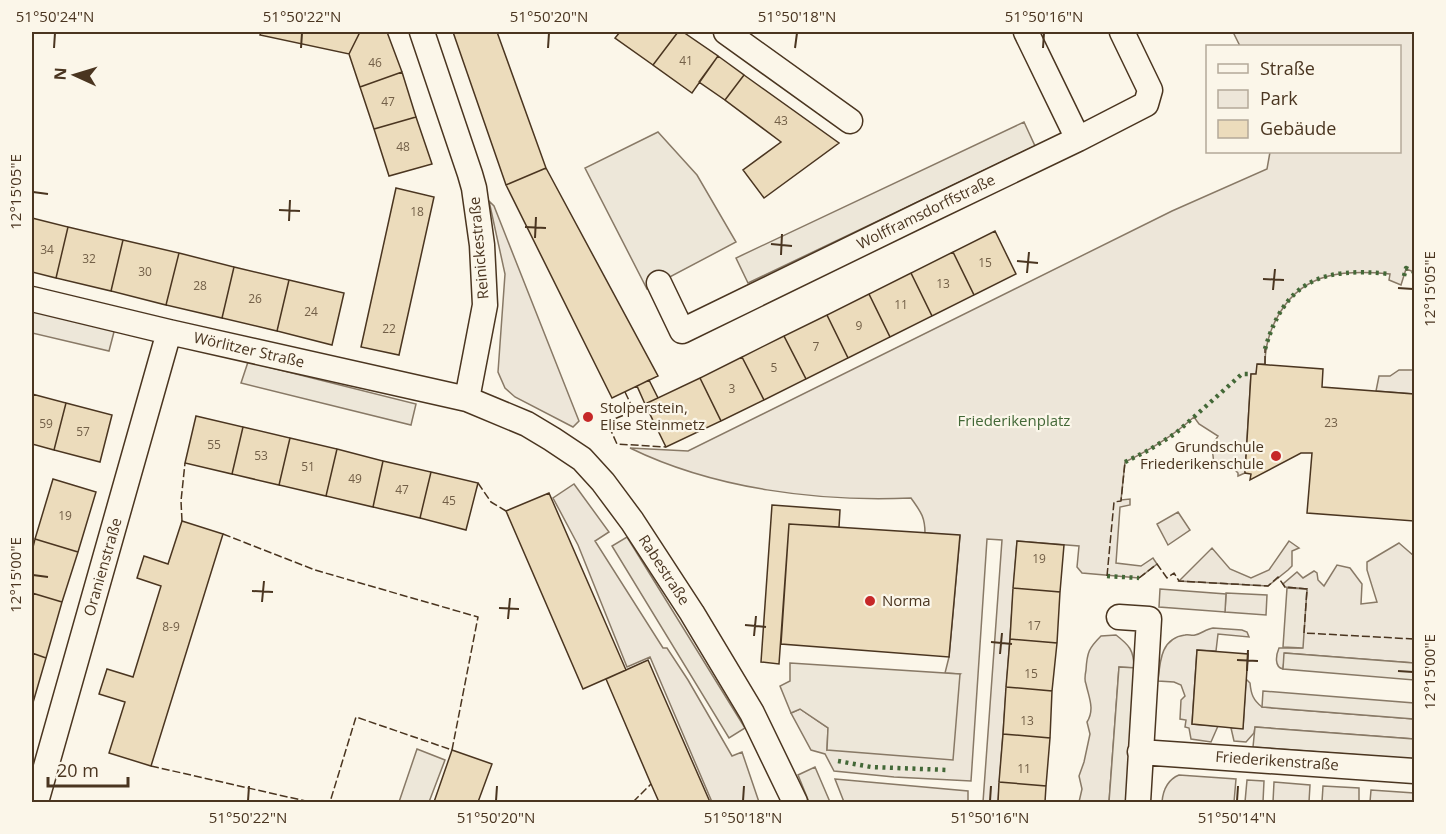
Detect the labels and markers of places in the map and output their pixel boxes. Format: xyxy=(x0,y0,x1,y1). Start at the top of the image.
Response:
place label: Stolperstein, Elise Steinmetz xyxy=(600,397,705,434)
marker: Stolperstein, Elise Steinmetz xyxy=(581,410,595,424)
place label: Grundschule Friederikenschule xyxy=(1140,436,1264,473)
marker: Grundschule Friederikenschule xyxy=(1269,449,1283,463)
place label: Norma xyxy=(882,590,931,610)
marker: Norma xyxy=(863,594,877,608)

